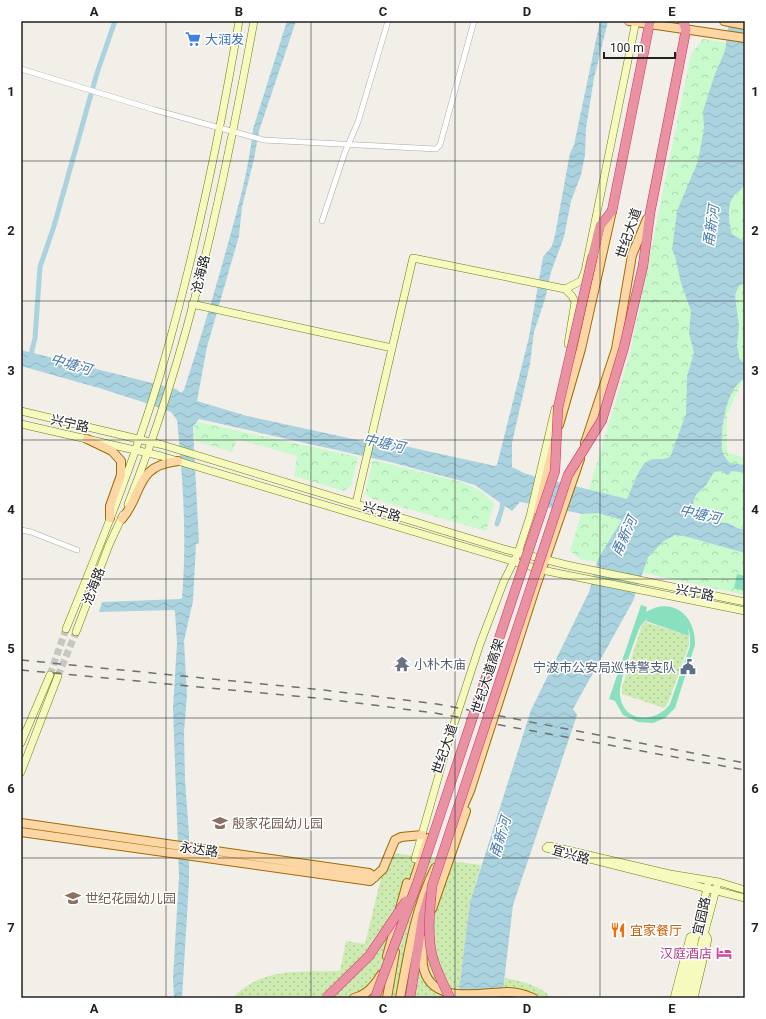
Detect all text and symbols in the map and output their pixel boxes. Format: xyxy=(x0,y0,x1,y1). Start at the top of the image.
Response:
text: A xyxy=(90,4,99,19)
text: B xyxy=(235,4,243,19)
text: C xyxy=(379,4,388,19)
text: D xyxy=(523,4,531,19)
text: E xyxy=(668,4,676,19)
supermarket icon: 大润发 xyxy=(184,30,202,48)
place label: 大润发 xyxy=(205,32,244,47)
scale bar xyxy=(604,34,675,60)
text: 100 m xyxy=(610,41,644,55)
text: 1 xyxy=(7,84,15,99)
text: 1 xyxy=(751,84,759,99)
water label: 甬新河 xyxy=(700,201,722,248)
street label: 世纪大道 xyxy=(613,206,644,260)
text: 2 xyxy=(7,223,15,238)
text: 2 xyxy=(751,223,759,238)
street label: 沧海路 xyxy=(188,253,212,295)
water label: 中塘河 xyxy=(49,350,96,379)
text: 3 xyxy=(7,363,15,378)
text: 3 xyxy=(751,363,759,378)
street label: 兴宁路 xyxy=(49,412,91,435)
water label: 中塘河 xyxy=(362,430,409,456)
street label: 兴宁路 xyxy=(361,499,403,524)
water label: 中塘河 xyxy=(678,501,725,527)
text: 4 xyxy=(7,502,15,517)
text: 4 xyxy=(751,502,759,517)
water label: 甬新河 xyxy=(608,511,641,558)
street label: 沧海路 xyxy=(79,565,107,607)
street label: 兴宁路 xyxy=(674,581,715,604)
street label: 世纪大道高架 xyxy=(468,637,507,716)
text: 5 xyxy=(7,641,15,656)
text: 5 xyxy=(751,641,759,656)
temple icon: 小朴木庙 xyxy=(393,655,411,673)
place label: 小朴木庙 xyxy=(414,657,466,672)
public building icon: 宁波市公安局巡特警支队 xyxy=(679,658,697,676)
place label: 宁波市公安局巡特警支队 xyxy=(533,660,676,675)
street label: 世纪大道 xyxy=(429,722,460,776)
text: 6 xyxy=(7,781,15,796)
text: 6 xyxy=(751,781,759,796)
water label: 甬新河 xyxy=(486,812,515,859)
school or university icon: 殷家花园幼儿园 xyxy=(211,814,229,832)
place label: 殷家花园幼儿园 xyxy=(232,816,323,831)
street label: 永达路 xyxy=(179,839,219,860)
street label: 宜兴路 xyxy=(550,842,592,867)
school or university icon: 世纪花园幼儿园 xyxy=(64,889,82,907)
place label: 世纪花园幼儿园 xyxy=(85,891,176,906)
street label: 宜园路 xyxy=(690,895,713,937)
text: 7 xyxy=(7,920,15,935)
text: 7 xyxy=(751,920,759,935)
restaurant icon: 宜家餐厅 xyxy=(609,921,627,939)
place label: 宜家餐厅 xyxy=(630,923,682,938)
hotel icon: 汉庭酒店 xyxy=(715,944,733,962)
place label: 汉庭酒店 xyxy=(660,946,712,961)
text: A xyxy=(90,1001,99,1016)
text: B xyxy=(235,1001,243,1016)
text: C xyxy=(379,1001,388,1016)
text: D xyxy=(523,1001,531,1016)
text: E xyxy=(668,1001,676,1016)

